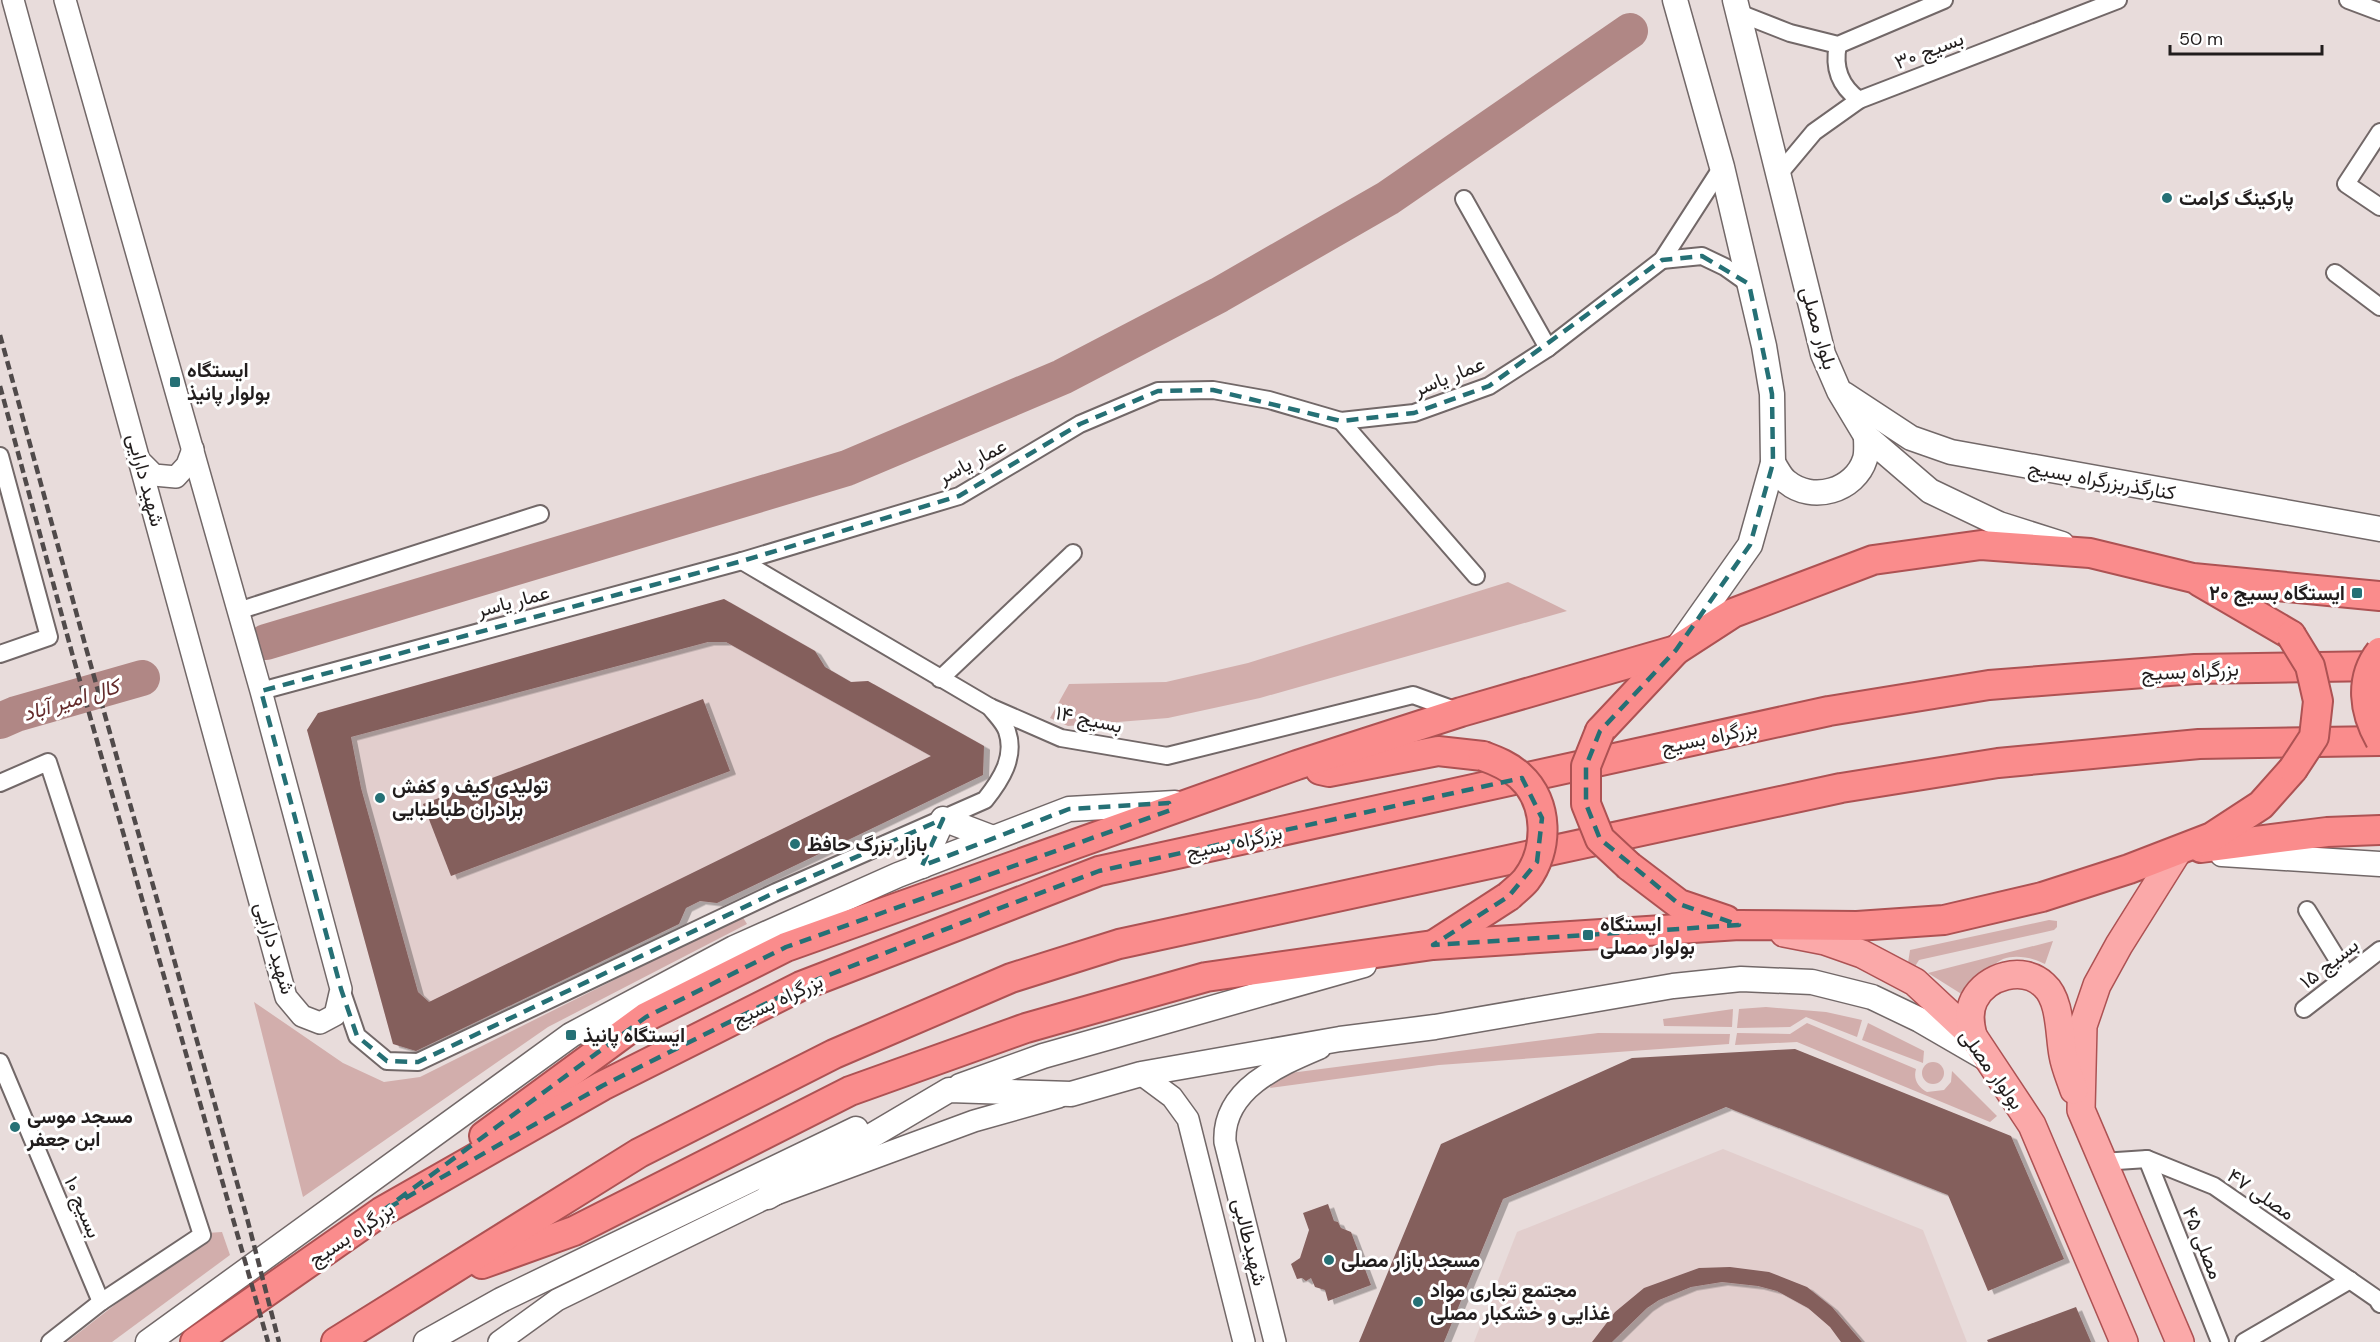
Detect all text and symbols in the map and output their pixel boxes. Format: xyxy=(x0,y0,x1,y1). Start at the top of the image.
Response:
scale bar xyxy=(2170,18,2322,56)
street label: بسیج ۳۰ xyxy=(1891,25,1968,76)
text: 50 m xyxy=(2179,27,2223,51)
place label: پارکینگ کرامت xyxy=(2179,185,2294,212)
marker: پارکینگ کرامت xyxy=(2160,191,2174,205)
street label: بلوار مصلی xyxy=(1795,283,1843,373)
street label: عمار یاسر xyxy=(1409,350,1488,402)
place label: ایستگاه بولوار پانیذ xyxy=(187,357,270,407)
marker: ایستگاه بولوار پانیذ xyxy=(168,375,182,389)
street label: شهید دارایی xyxy=(121,431,171,529)
street label: عمار یاسر xyxy=(932,432,1011,490)
street label: کنارگذربزرگراه بسیج xyxy=(2026,454,2178,507)
street label: عمار یاسر xyxy=(473,579,552,623)
place label: ایستگاه بسیج ۲۰ xyxy=(2209,580,2345,607)
marker: ایستگاه بسیج ۲۰ xyxy=(2350,586,2364,600)
street label: بزرگراه بسیج xyxy=(2141,655,2240,688)
water label: کال امیر آباد xyxy=(19,671,126,728)
street label: بسیج ۱۴ xyxy=(1053,699,1125,740)
street label: بزرگراه بسیج xyxy=(1659,714,1760,761)
place label: تولیدی کیف و کفش برادران طباطبایی xyxy=(392,773,548,822)
marker: تولیدی کیف و کفش برادران طباطبایی xyxy=(373,791,387,805)
street label: بزرگراه بسیج xyxy=(1184,819,1285,866)
place label: بازار بزرگ حافظ xyxy=(807,831,927,857)
marker: بازار بزرگ حافظ xyxy=(788,837,802,851)
street label: شهید دارایی xyxy=(249,899,301,997)
place label: ایستگاه بولوار مصلی xyxy=(1600,911,1695,960)
marker: ایستگاه بولوار مصلی xyxy=(1581,928,1595,942)
street label: بسیج ۱۵ xyxy=(2294,932,2364,995)
street label: بزرگراه بسیج xyxy=(727,968,827,1033)
place label: ایستگاه پانیذ xyxy=(583,1022,685,1049)
street label: بولوار مصلی xyxy=(1954,1024,2030,1114)
marker: ایستگاه پانیذ xyxy=(564,1028,578,1042)
place label: مسجد موسی ابن جعفر xyxy=(26,1103,133,1152)
marker: مسجد موسی ابن جعفر xyxy=(8,1120,22,1134)
street label: مصلی ۴۷ xyxy=(2222,1162,2300,1226)
street label: بسیج ۱۰ xyxy=(58,1172,108,1242)
street label: شهیدطالبی xyxy=(1227,1195,1273,1289)
street label: بزرگراه بسیج xyxy=(303,1196,399,1273)
street label: مصلی ۴۵ xyxy=(2177,1203,2229,1283)
place label: مسجد بازار مصلی xyxy=(1341,1247,1480,1273)
marker: مسجد بازار مصلی xyxy=(1322,1253,1336,1267)
place label: مجتمع تجاری مواد غذایی و خشکبار مصلی xyxy=(1430,1277,1610,1326)
marker: مجتمع تجاری مواد غذایی و خشکبار مصلی xyxy=(1411,1295,1425,1309)

